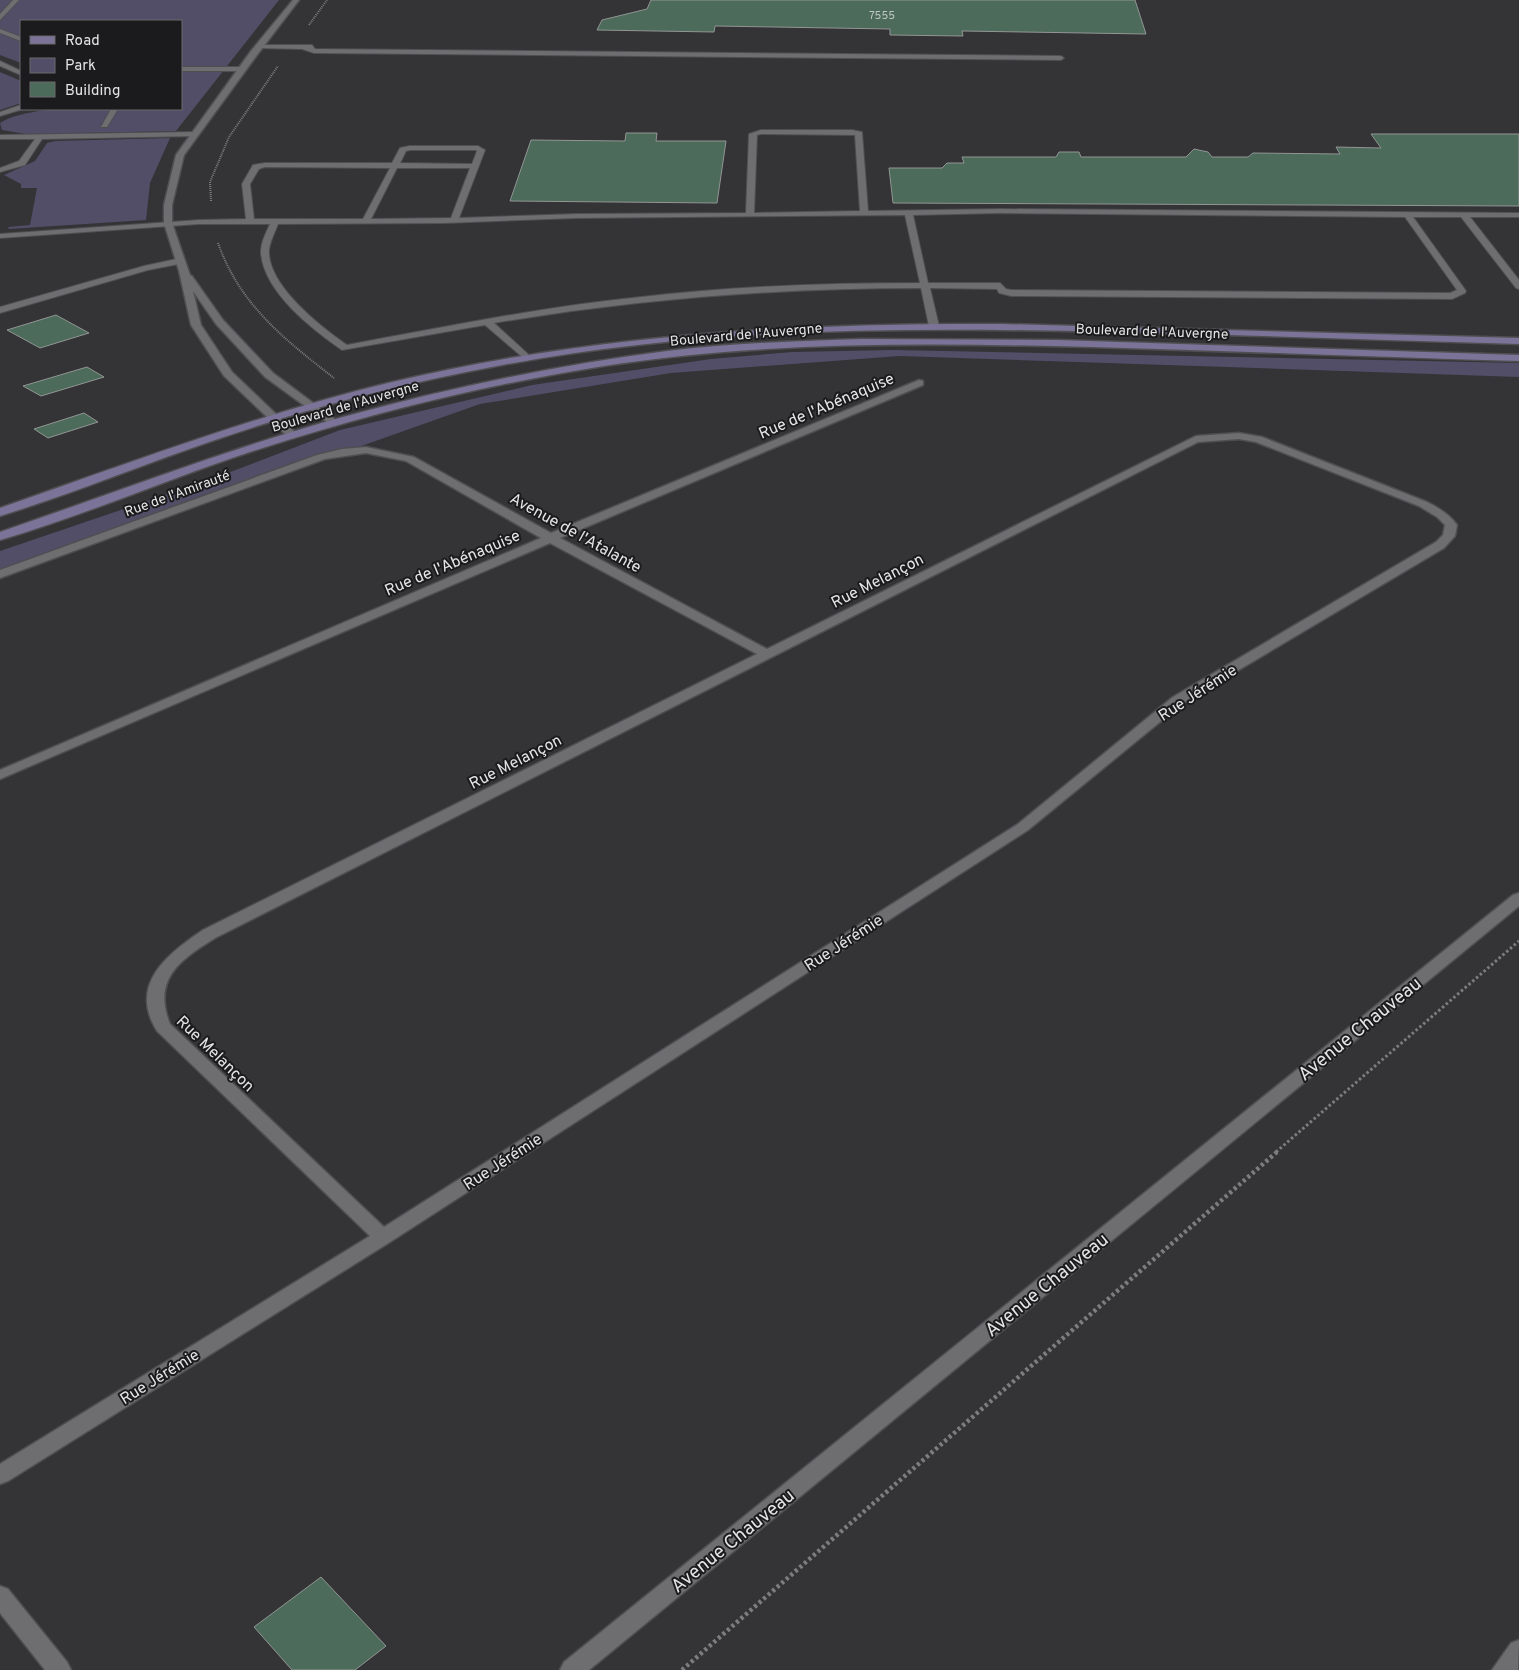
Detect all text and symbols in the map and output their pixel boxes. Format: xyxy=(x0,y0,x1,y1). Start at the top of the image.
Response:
house number: 7555 xyxy=(869,9,895,23)
legend xyxy=(20,20,182,110)
text: Road xyxy=(65,32,100,51)
text: Park xyxy=(65,57,96,76)
text: Building xyxy=(65,82,120,101)
street label: Boulevard de l'Auvergne xyxy=(669,320,823,351)
street label: Boulevard de l'Auvergne xyxy=(1075,321,1229,344)
street label: Rue de l'Abénaquise xyxy=(756,369,898,444)
street label: Boulevard de l'Auvergne xyxy=(270,378,421,437)
street label: Rue de l'Amirauté xyxy=(122,467,233,521)
street label: Avenue de l'Atalante xyxy=(506,489,644,578)
street label: Rue de l'Abénaquise xyxy=(382,526,524,601)
street label: Rue Melançon xyxy=(828,550,928,614)
street label: Rue Jérémie xyxy=(1155,661,1241,726)
street label: Rue Melançon xyxy=(466,731,566,795)
street label: Rue Jérémie xyxy=(801,911,887,976)
street label: Avenue Chauveau xyxy=(1293,972,1427,1087)
street label: Rue Melançon xyxy=(171,1012,258,1097)
street label: Rue Jérémie xyxy=(460,1130,546,1195)
street label: Avenue Chauveau xyxy=(980,1228,1114,1343)
street label: Rue Jérémie xyxy=(117,1345,203,1410)
street label: Avenue Chauveau xyxy=(666,1484,800,1599)

